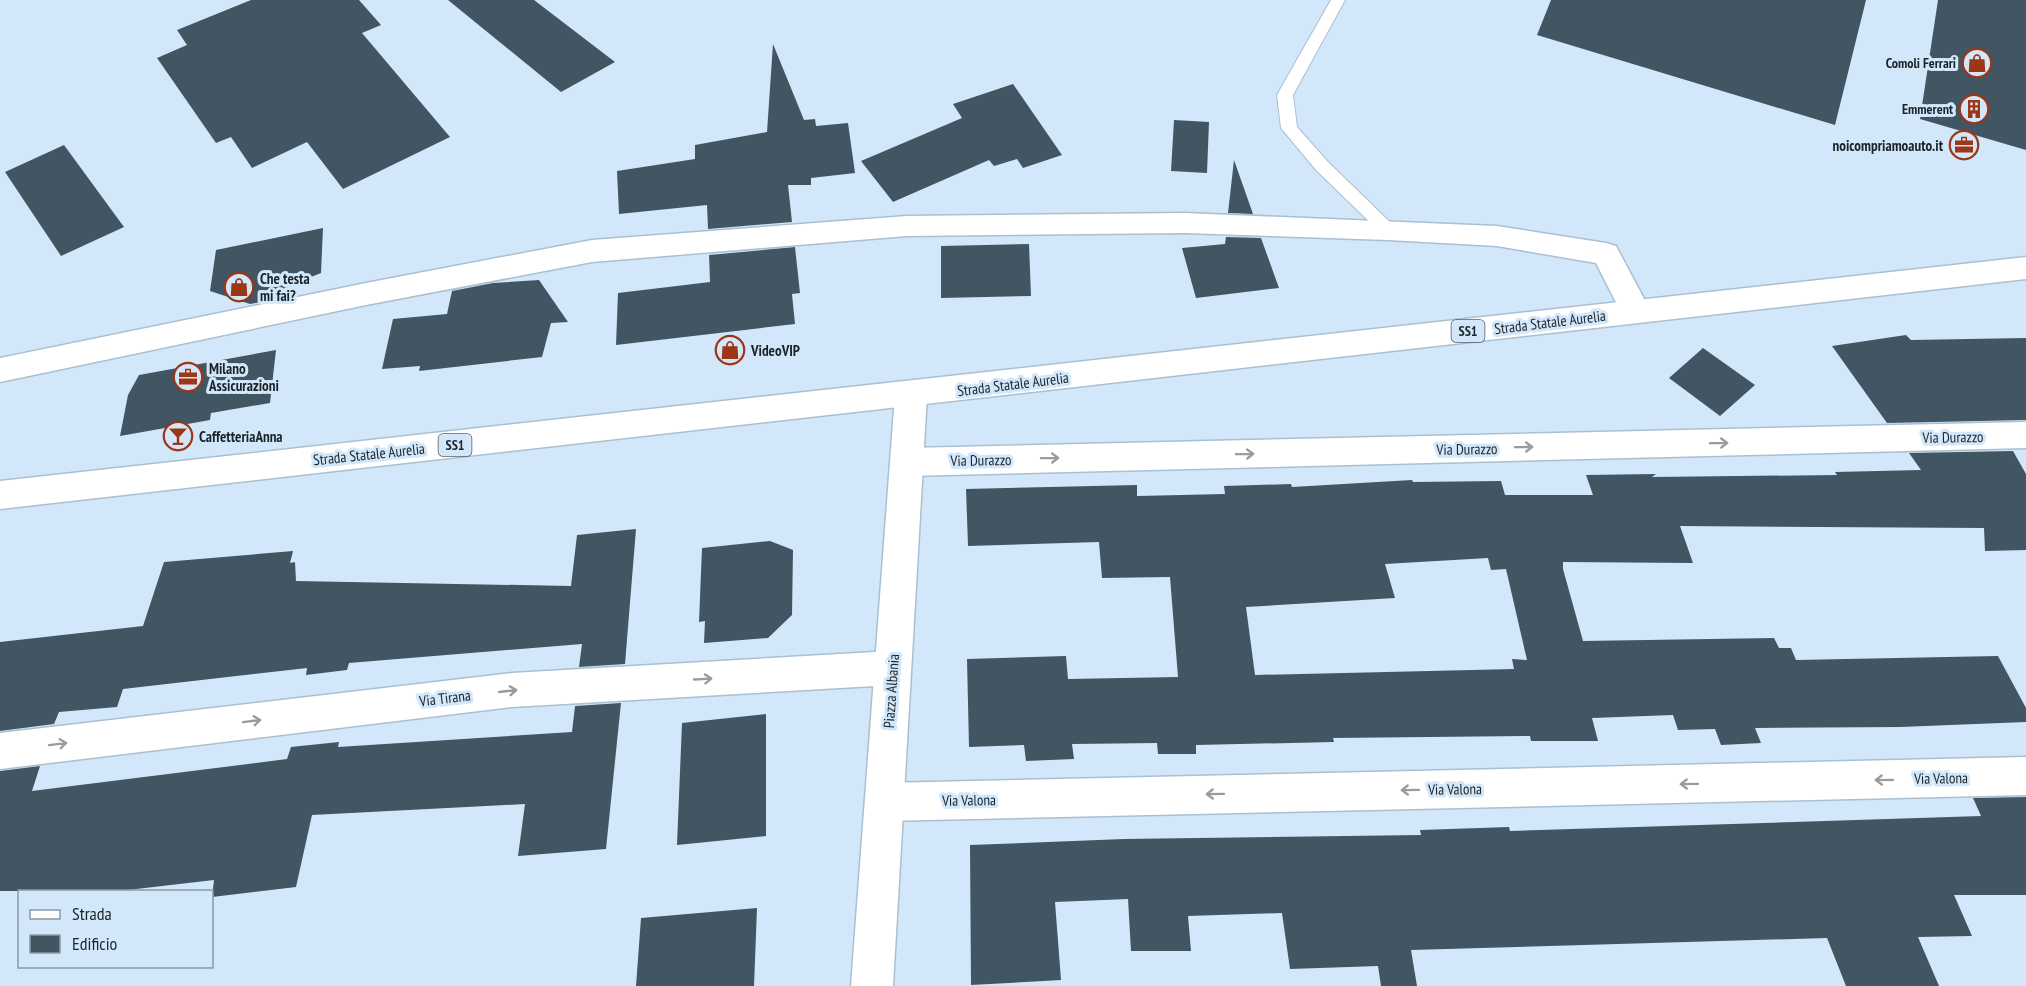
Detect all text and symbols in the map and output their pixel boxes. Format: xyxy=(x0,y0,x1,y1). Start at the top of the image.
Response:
shop icon: Comoli Ferrari xyxy=(1961,47,1993,79)
place label: Comoli Ferrari xyxy=(1886,54,1956,72)
building icon: Emmerent xyxy=(1958,93,1990,125)
place label: Emmerent xyxy=(1902,100,1953,118)
office icon: noicompriamoauto.it xyxy=(1948,129,1980,161)
place label: noicompriamoauto.it xyxy=(1833,136,1944,155)
place label: Che testa mi fai? xyxy=(260,269,310,305)
shop icon: Che testa mi fai? xyxy=(223,271,255,303)
street label: Strada Statale Aurelia xyxy=(1493,306,1607,338)
road number: SS1 xyxy=(1452,320,1484,342)
shop icon: VideoVIP xyxy=(714,334,746,366)
place label: VideoVIP xyxy=(750,341,800,360)
place label: Milano Assicurazioni xyxy=(208,359,279,395)
office icon: Milano Assicurazioni xyxy=(172,361,204,393)
street label: Strada Statale Aurelia xyxy=(956,368,1070,400)
bar icon: CaffetteriaAnna xyxy=(162,420,194,452)
place label: CaffetteriaAnna xyxy=(199,427,283,446)
street label: Via Durazzo xyxy=(1921,427,1984,447)
road number: SS1 xyxy=(438,434,472,456)
one-way arrow xyxy=(1709,437,1729,448)
street label: Strada Statale Aurelia xyxy=(312,439,426,469)
street label: Via Durazzo xyxy=(1435,439,1498,459)
one-way arrow xyxy=(1514,442,1534,453)
one-way arrow xyxy=(1235,448,1255,460)
street label: Via Durazzo xyxy=(949,450,1012,470)
one-way arrow xyxy=(1040,453,1060,464)
street label: Piazza Albania xyxy=(879,653,903,729)
one-way arrow xyxy=(692,674,712,685)
street label: Via Tirana xyxy=(417,685,472,711)
one-way arrow xyxy=(497,685,517,696)
one-way arrow xyxy=(241,715,261,726)
one-way arrow xyxy=(48,738,68,749)
street label: Via Valona xyxy=(1913,768,1968,788)
one-way arrow xyxy=(1874,774,1894,785)
one-way arrow xyxy=(1679,778,1699,790)
street label: Via Valona xyxy=(1427,779,1482,799)
one-way arrow xyxy=(1400,784,1420,796)
one-way arrow xyxy=(1205,788,1225,800)
street label: Via Valona xyxy=(941,790,996,810)
legend xyxy=(18,890,213,968)
text: Strada xyxy=(72,902,112,925)
text: Edificio xyxy=(72,932,118,955)

